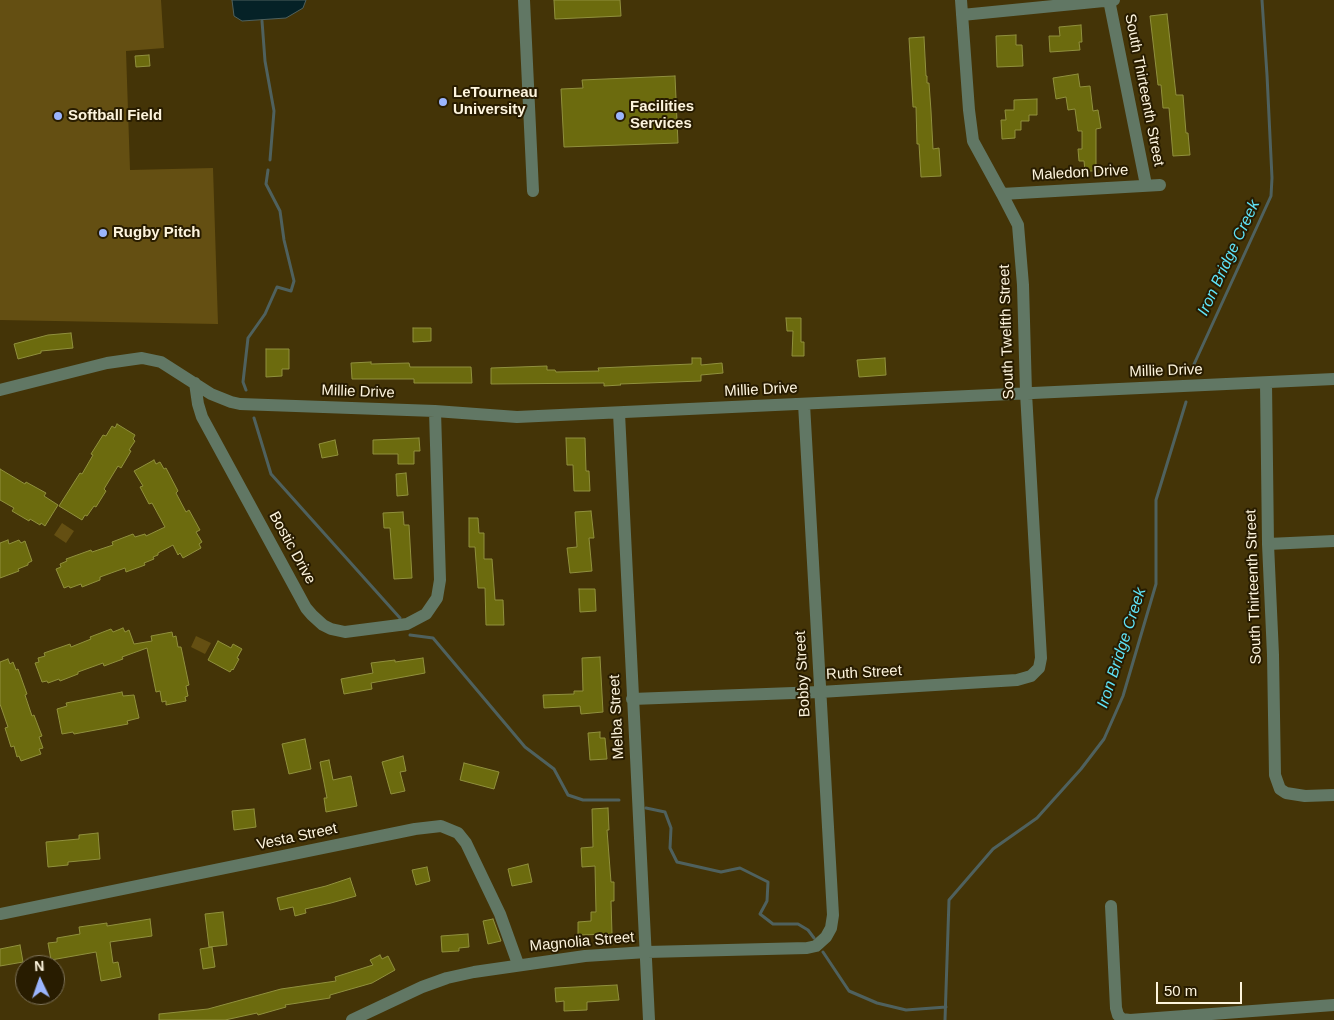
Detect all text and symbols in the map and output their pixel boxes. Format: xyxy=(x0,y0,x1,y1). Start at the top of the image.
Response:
street label: South Thirteenth Street xyxy=(1120,12,1168,168)
place label: LeTourneau University xyxy=(453,84,538,119)
marker: LeTourneau University xyxy=(437,96,449,108)
place label: Facilities Services xyxy=(630,98,694,133)
place label: Softball Field xyxy=(68,107,162,125)
marker: Softball Field xyxy=(52,110,64,122)
marker: Facilities Services xyxy=(614,110,626,122)
street label: Maledon Drive xyxy=(1031,161,1129,185)
water label: Iron Bridge Creek xyxy=(1194,197,1264,319)
place label: Rugby Pitch xyxy=(113,224,201,242)
marker: Rugby Pitch xyxy=(97,227,109,239)
street label: South Twelfth Street xyxy=(996,264,1018,400)
street label: Millie Drive xyxy=(1129,361,1203,381)
street label: Millie Drive xyxy=(724,379,798,401)
street label: Millie Drive xyxy=(321,382,395,402)
street label: Bostic Drive xyxy=(265,509,319,587)
street label: South Thirteenth Street xyxy=(1242,509,1266,665)
water label: Iron Bridge Creek xyxy=(1093,585,1151,711)
street label: Bobby Street xyxy=(792,630,814,718)
street label: Ruth Street xyxy=(826,662,902,684)
street label: Melba Street xyxy=(606,674,628,760)
street label: Vesta Street xyxy=(255,820,339,854)
street label: Magnolia Street xyxy=(529,928,635,956)
north arrow xyxy=(15,955,65,1005)
text: N xyxy=(34,958,45,974)
scale bar xyxy=(1159,972,1245,1004)
text: 50 m xyxy=(1164,982,1197,999)

